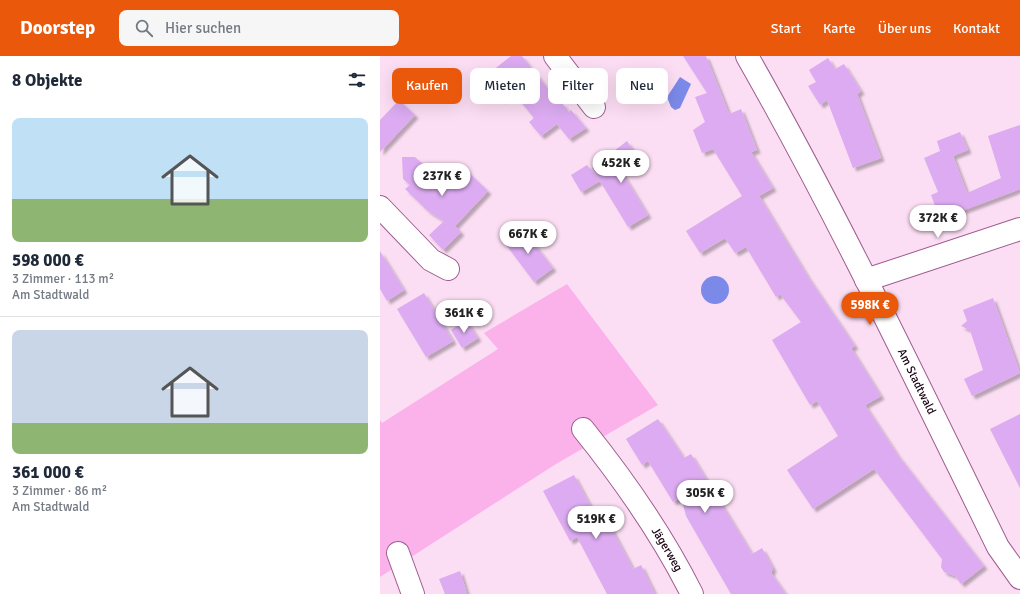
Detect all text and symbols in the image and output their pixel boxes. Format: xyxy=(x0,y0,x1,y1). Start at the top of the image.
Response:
search box xyxy=(119,10,399,46)
text: Doorstep xyxy=(20,16,95,40)
icon: search xyxy=(133,17,155,39)
text: Hier suchen xyxy=(165,19,241,37)
text: Start xyxy=(771,20,801,37)
text: Karte xyxy=(823,20,856,37)
text: Über uns xyxy=(878,20,931,37)
text: Kontakt xyxy=(953,20,1000,37)
chip: Kaufen xyxy=(392,68,462,104)
chip: Mieten xyxy=(470,68,540,104)
chip: Filter xyxy=(548,68,608,104)
chip: Neu xyxy=(616,68,668,104)
icon: filters xyxy=(346,69,368,91)
text: 8 Objekte xyxy=(12,70,83,91)
icon: home xyxy=(154,144,226,216)
pin: 452K € xyxy=(588,150,654,184)
text: 452K € xyxy=(601,155,641,171)
pin: 237K € xyxy=(409,163,475,197)
text: 237K € xyxy=(422,168,462,184)
pin: 372K € xyxy=(905,205,971,239)
text: 372K € xyxy=(918,210,958,226)
pin: 667K € xyxy=(495,221,561,255)
text: 667K € xyxy=(508,226,548,242)
text: 598 000 € xyxy=(12,250,84,271)
text: 3 Zimmer · 113 m² xyxy=(12,271,114,287)
text: Am Stadtwald xyxy=(12,287,90,303)
pin: 598K € xyxy=(837,292,903,326)
text: 598K € xyxy=(850,297,890,313)
pin: 361K € xyxy=(431,300,497,334)
text: 361K € xyxy=(444,305,484,321)
street label: Am Stadtwald xyxy=(894,346,939,417)
icon: home xyxy=(154,356,226,428)
text: 361 000 € xyxy=(12,462,84,483)
pin: 305K € xyxy=(672,480,738,514)
text: 3 Zimmer · 86 m² xyxy=(12,483,107,499)
text: 305K € xyxy=(685,485,725,501)
text: Am Stadtwald xyxy=(12,499,90,515)
pin: 519K € xyxy=(563,506,629,540)
text: 519K € xyxy=(576,511,616,527)
street label: Jägerweg xyxy=(648,524,686,574)

